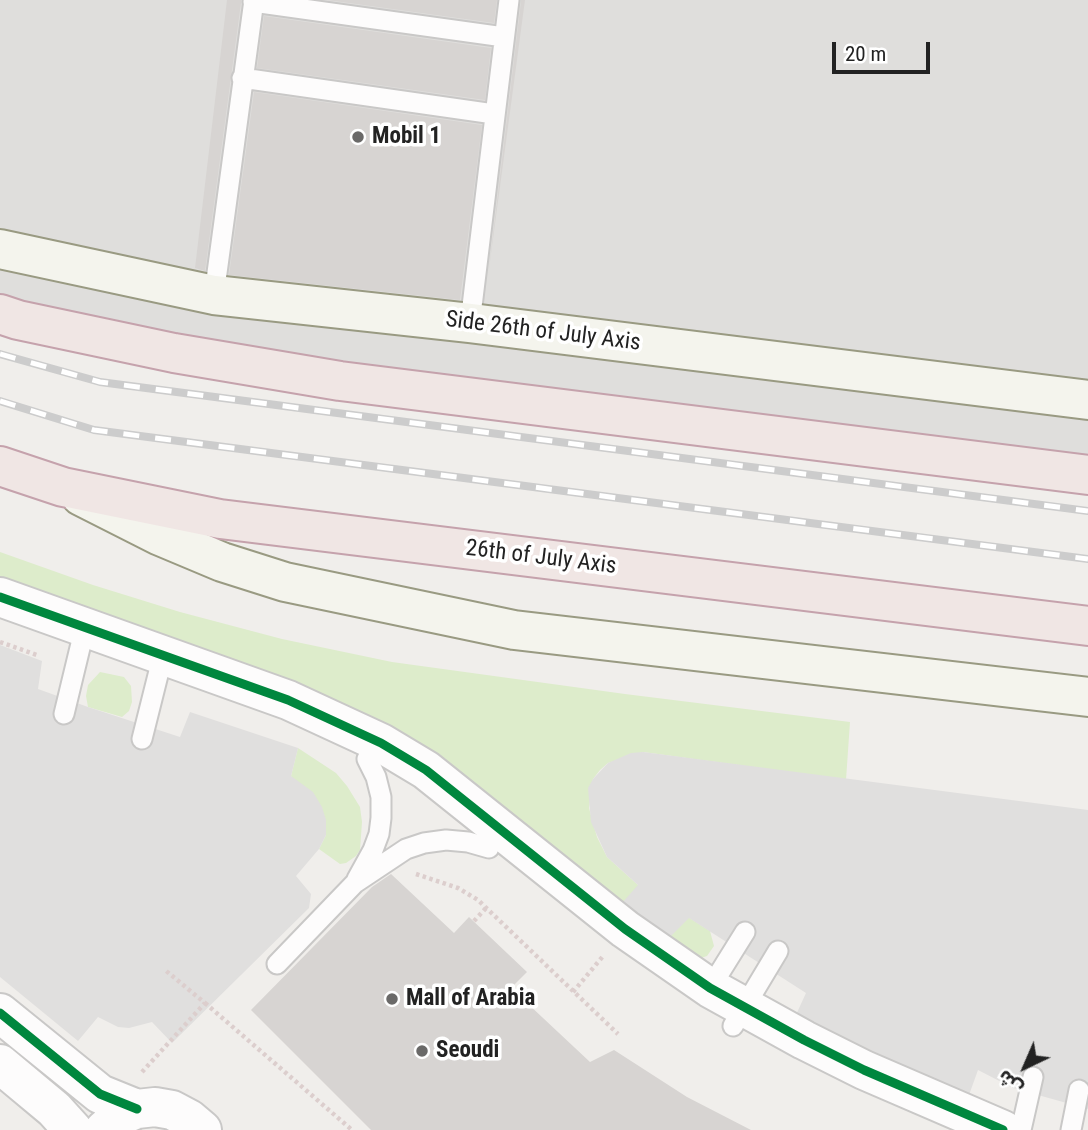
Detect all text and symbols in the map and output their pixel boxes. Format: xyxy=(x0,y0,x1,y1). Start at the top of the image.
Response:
scale bar xyxy=(836,28,934,72)
text: 20 m xyxy=(845,42,886,66)
place label: Mobil 1 xyxy=(372,123,441,151)
marker: Mobil 1 xyxy=(350,129,366,145)
street label: Side 26th of July Axis xyxy=(444,306,642,358)
street label: 26th of July Axis xyxy=(464,535,618,581)
place label: Mall of Arabia xyxy=(406,985,535,1013)
marker: Mall of Arabia xyxy=(384,991,400,1007)
north arrow xyxy=(990,1032,1060,1102)
place label: Seoudi xyxy=(436,1037,499,1065)
marker: Seoudi xyxy=(414,1043,430,1059)
text: ش xyxy=(993,1065,1027,1100)

